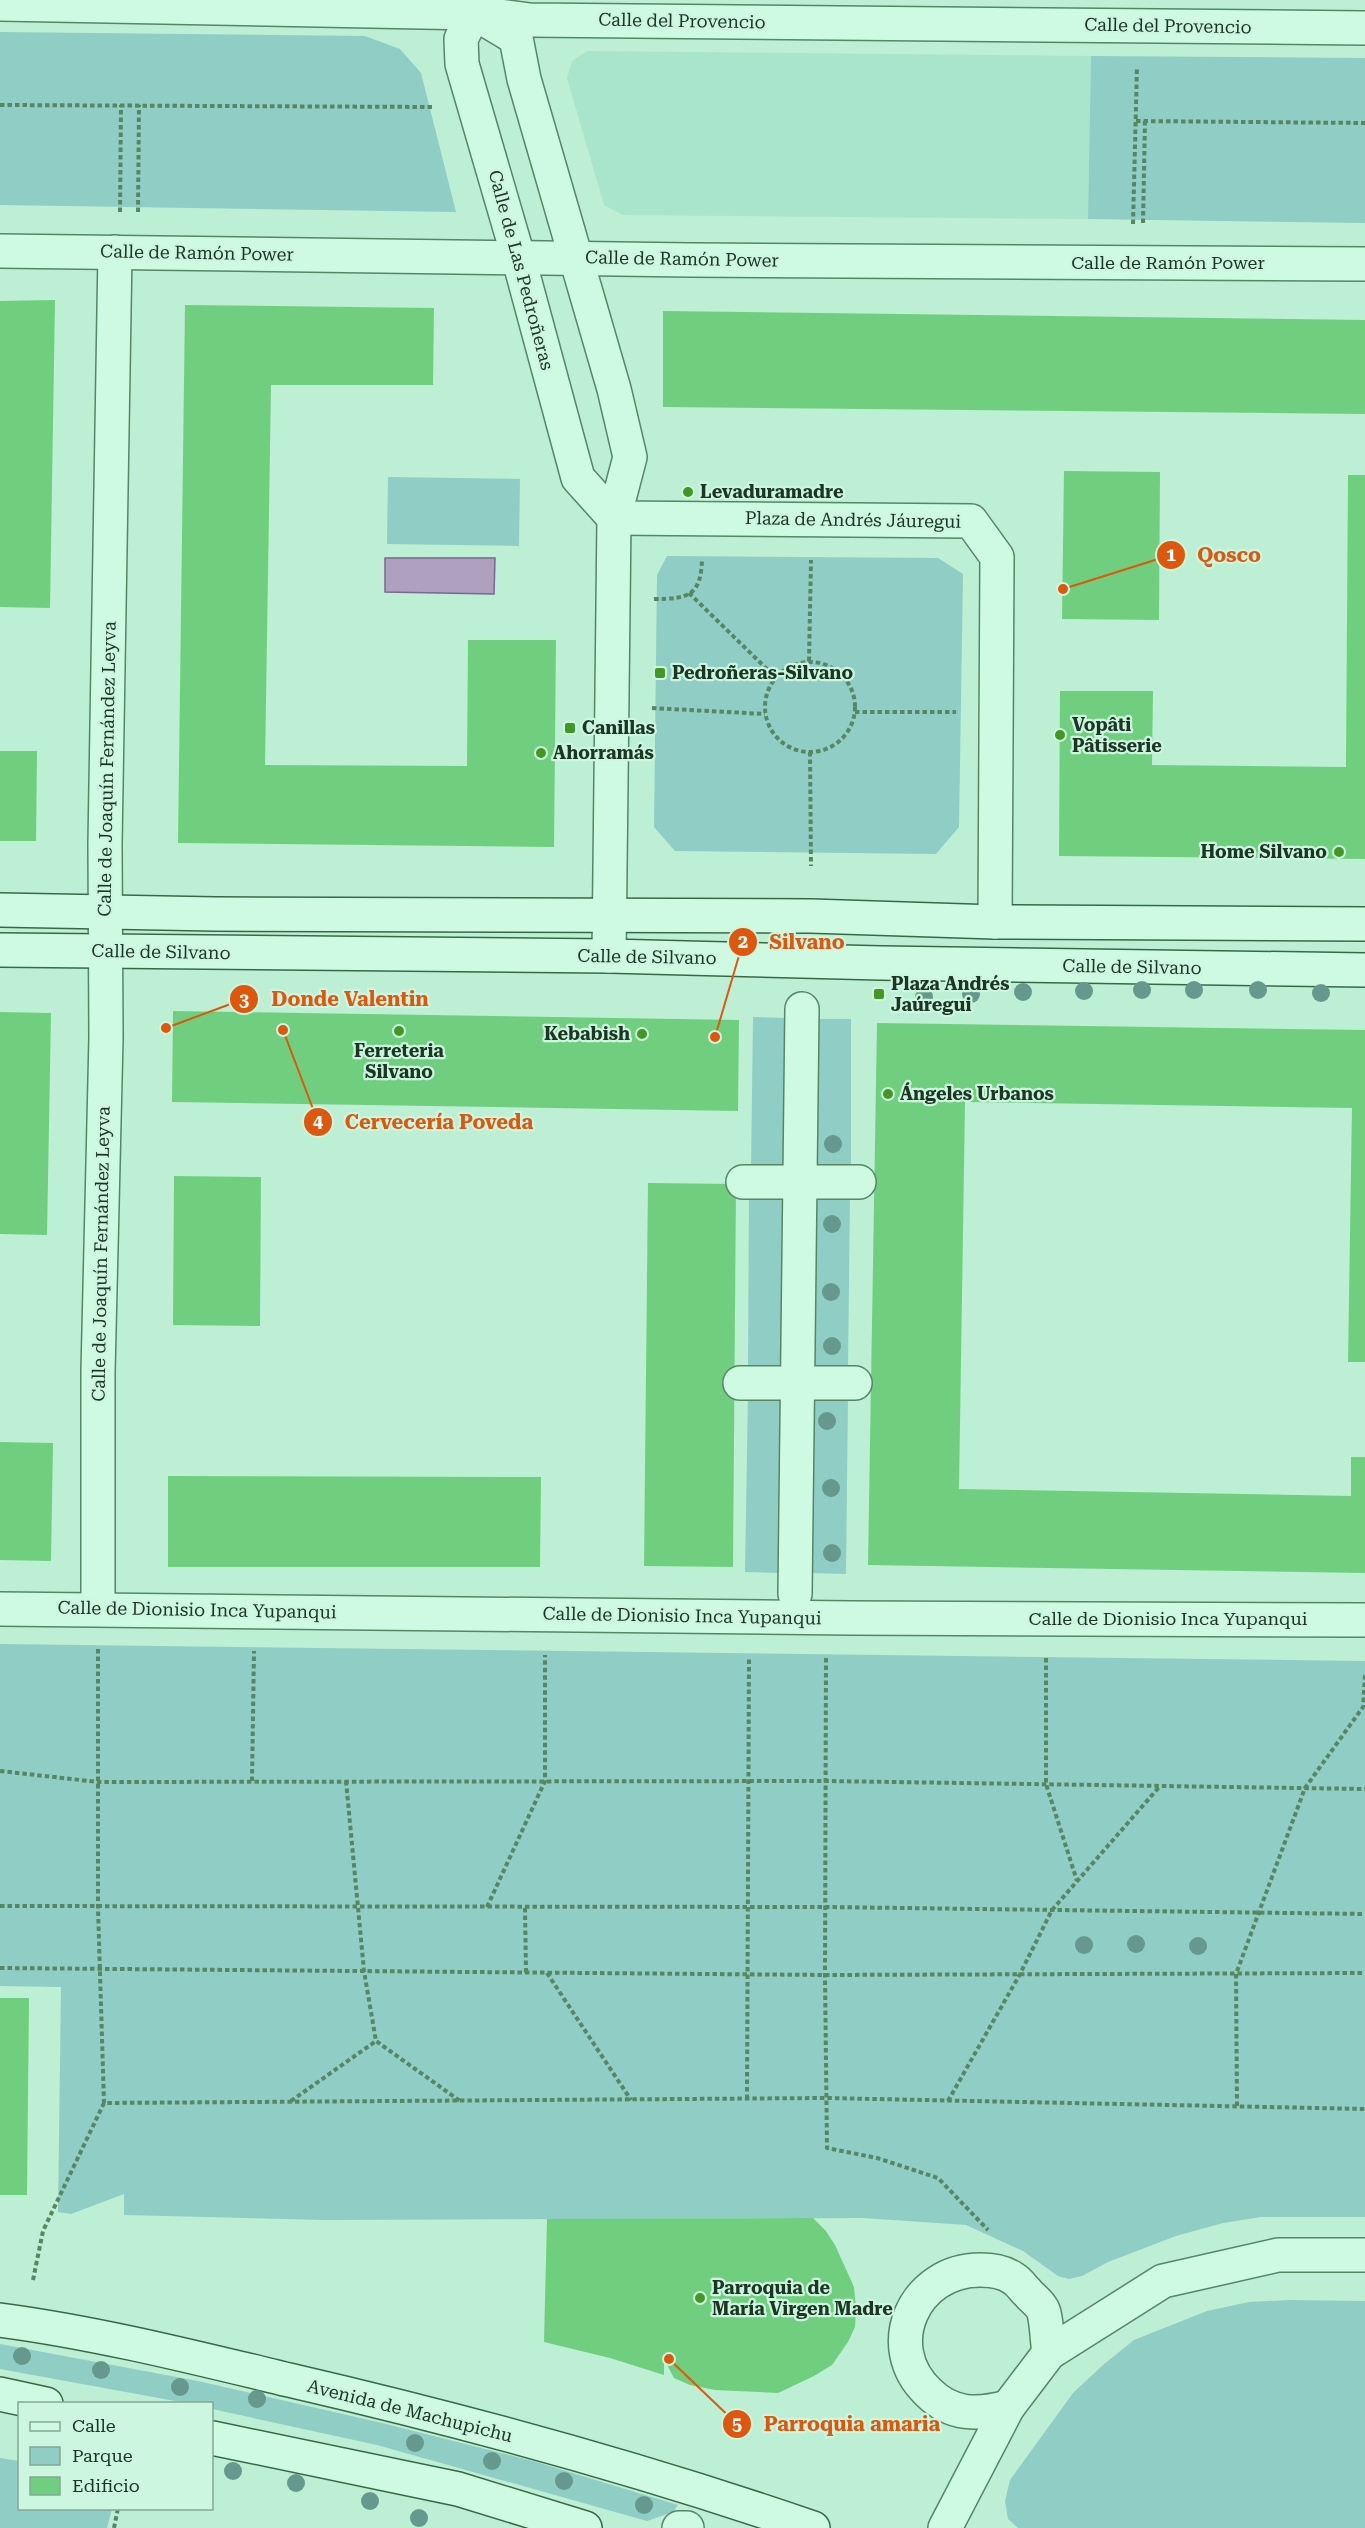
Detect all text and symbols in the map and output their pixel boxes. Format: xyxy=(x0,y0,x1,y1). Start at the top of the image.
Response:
street label: Calle del Provencio xyxy=(598,9,766,32)
street label: Calle del Provencio xyxy=(1084,14,1252,37)
street label: Calle de Las Pedroñeras xyxy=(485,167,558,372)
street label: Calle de Ramón Power xyxy=(100,240,294,265)
street label: Calle de Ramón Power xyxy=(585,246,779,271)
street label: Calle de Ramón Power xyxy=(1071,252,1265,273)
place label: Levaduramadre xyxy=(700,481,844,502)
marker: Levaduramadre xyxy=(681,485,695,499)
street label: Plaza de Andrés Jáuregui xyxy=(745,507,962,532)
callout: Qosco xyxy=(1156,536,1273,574)
text: Qosco xyxy=(1197,543,1261,567)
text: 1 xyxy=(1166,544,1176,565)
street label: Calle de Joaquín Fernández Leyva xyxy=(93,621,120,917)
place label: Pedroñeras-Silvano xyxy=(672,662,853,683)
marker: Pedroñeras-Silvano xyxy=(653,666,667,680)
place label: Vopâti Pâtisserie xyxy=(1072,714,1162,756)
place label: Canillas xyxy=(582,717,655,738)
marker: Canillas xyxy=(563,721,577,735)
marker: Vopâti Pâtisserie xyxy=(1053,728,1067,742)
place label: Ahorramás xyxy=(553,742,654,763)
marker: Ahorramás xyxy=(534,746,548,760)
place label: Home Silvano xyxy=(1200,841,1327,862)
marker: Home Silvano xyxy=(1332,845,1346,859)
callout: Silvano xyxy=(728,923,857,961)
text: Silvano xyxy=(769,930,845,954)
text: 2 xyxy=(738,931,748,952)
street label: Calle de Silvano xyxy=(91,940,231,963)
street label: Calle de Silvano xyxy=(577,945,717,968)
street label: Calle de Silvano xyxy=(1062,955,1202,978)
place label: Plaza Andrés Jaúregui xyxy=(891,973,1009,1015)
callout: Donde Valentin xyxy=(229,980,440,1018)
text: Donde Valentin xyxy=(271,987,429,1011)
marker: Plaza Andrés Jaúregui xyxy=(872,987,886,1001)
text: 3 xyxy=(239,989,249,1010)
place label: Kebabish xyxy=(544,1023,630,1044)
marker: Ferreteria Silvano xyxy=(392,1024,406,1038)
marker: Kebabish xyxy=(635,1027,649,1041)
place label: Ferreteria Silvano xyxy=(354,1040,444,1082)
place label: Ángeles Urbanos xyxy=(900,1082,1054,1104)
marker: Ángeles Urbanos xyxy=(881,1087,895,1101)
callout: Cervecería Poveda xyxy=(303,1103,545,1141)
street label: Calle de Joaquín Fernández Leyva xyxy=(87,1106,114,1402)
text: Cervecería Poveda xyxy=(345,1110,533,1134)
text: 4 xyxy=(313,1111,323,1132)
street label: Calle de Dionisio Inca Yupanqui xyxy=(57,1597,337,1622)
street label: Calle de Dionisio Inca Yupanqui xyxy=(542,1603,822,1628)
street label: Calle de Dionisio Inca Yupanqui xyxy=(1029,1608,1308,1629)
place label: Parroquia de María Virgen Madre xyxy=(712,2277,893,2319)
marker: Parroquia de María Virgen Madre xyxy=(693,2291,707,2305)
street label: Avenida de Machupichu xyxy=(305,2375,515,2446)
legend xyxy=(18,2402,213,2510)
callout: Parroquia amaria xyxy=(722,2405,952,2443)
text: Parroquia amaria xyxy=(764,2412,940,2436)
text: 5 xyxy=(732,2413,742,2434)
text: Calle xyxy=(72,2415,116,2436)
text: Parque xyxy=(72,2445,133,2466)
text: Edificio xyxy=(72,2475,140,2496)

